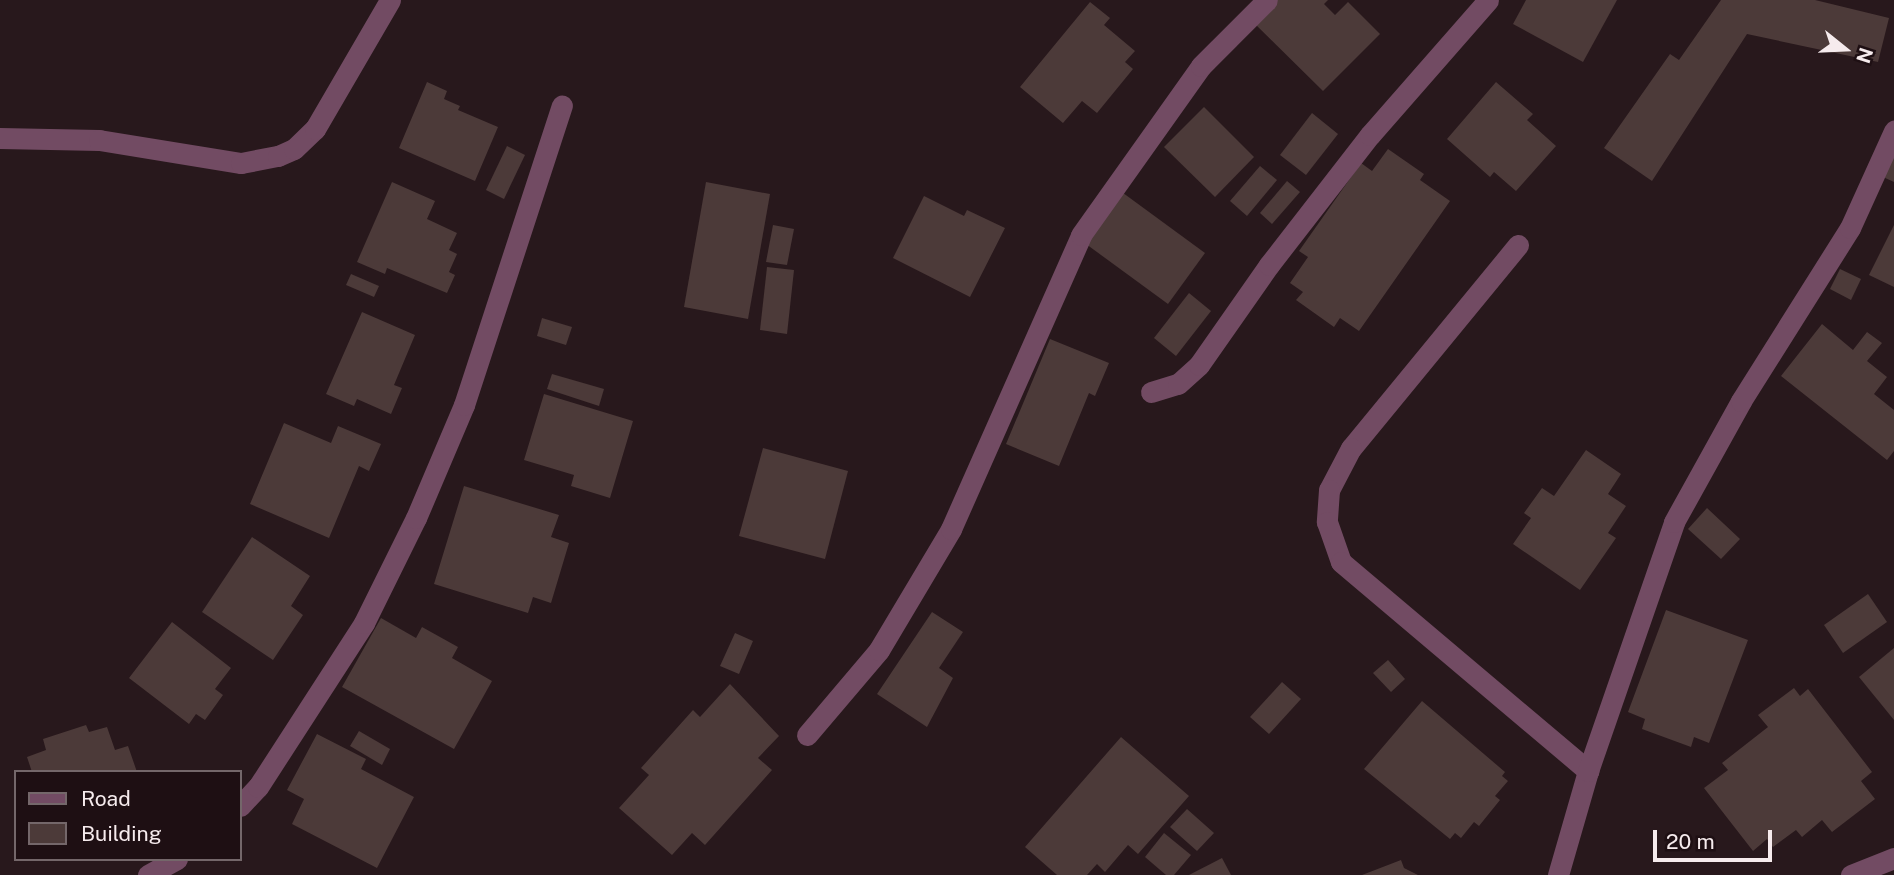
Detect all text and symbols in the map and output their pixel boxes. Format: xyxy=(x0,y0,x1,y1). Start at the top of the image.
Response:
north arrow xyxy=(1810,14,1880,84)
text: N xyxy=(1852,45,1878,66)
legend xyxy=(14,770,242,861)
text: Road xyxy=(81,786,131,811)
scale bar xyxy=(1656,816,1775,860)
text: Building xyxy=(81,821,162,846)
text: 20 m xyxy=(1666,829,1715,854)

